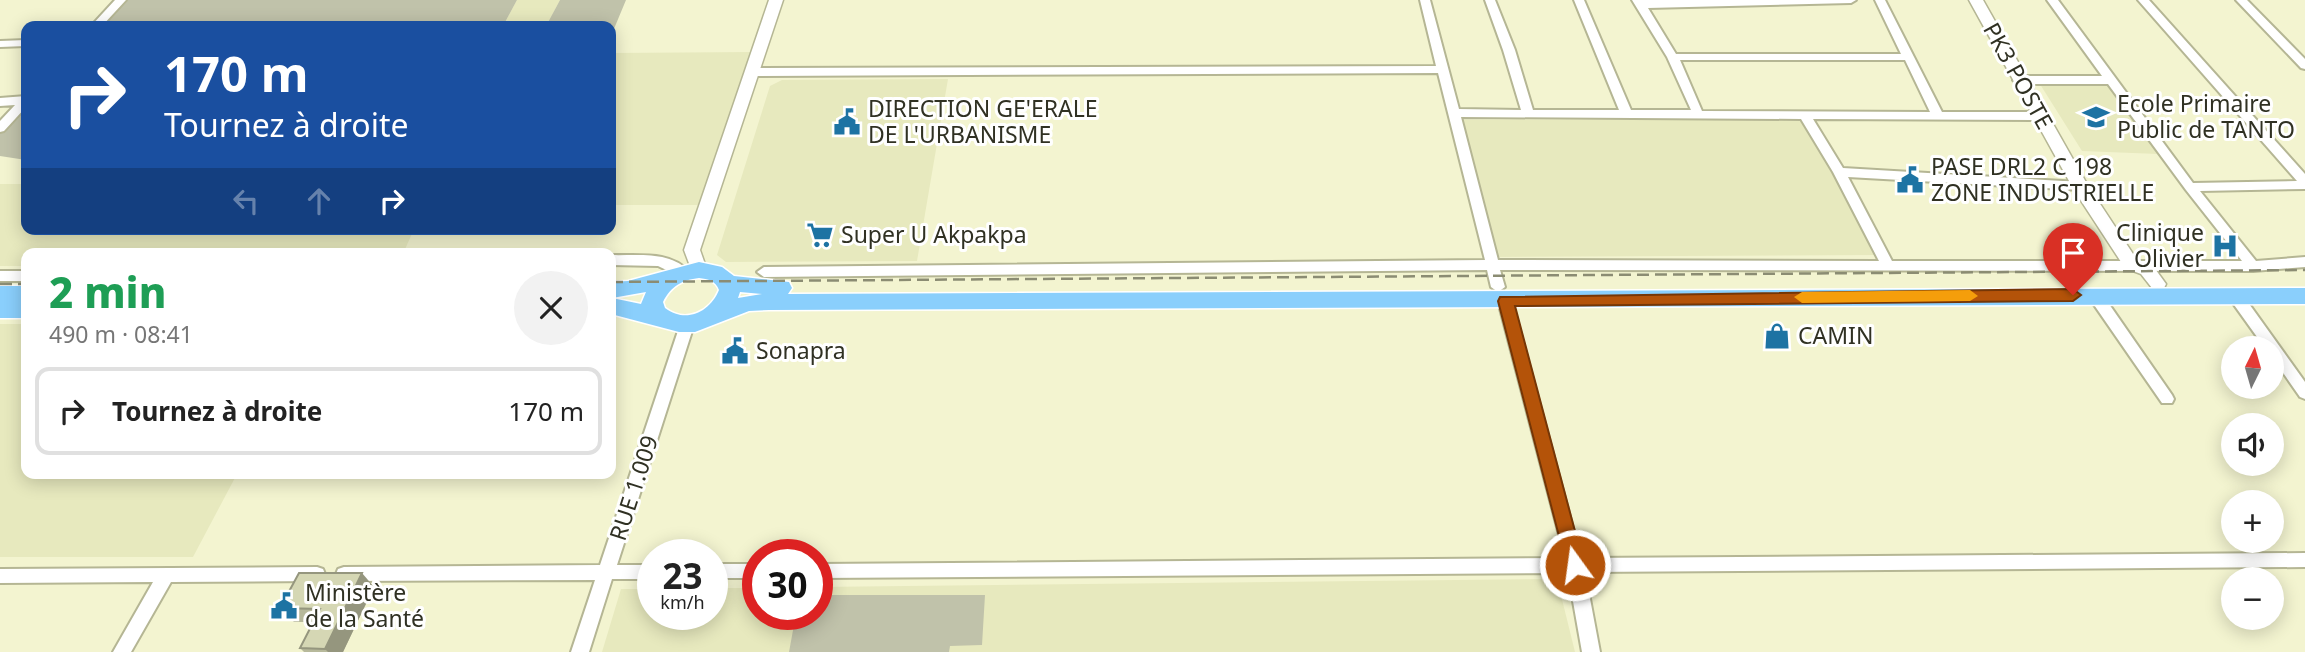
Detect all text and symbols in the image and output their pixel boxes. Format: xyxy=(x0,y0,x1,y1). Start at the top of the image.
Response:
street label: PK3 POSTE xyxy=(1976,16,2061,135)
text: 170 m xyxy=(164,40,309,106)
icon: right xyxy=(49,49,140,140)
place label: Ecole Primaire Public de TANTO xyxy=(2117,87,2295,145)
place label: DIRECTION GE'ERALE DE L'URBANISME xyxy=(868,92,1098,150)
school or university icon: Ecole Primaire Public de TANTO xyxy=(2081,102,2111,132)
text: Tournez à droite xyxy=(164,103,409,146)
public building icon: DIRECTION GE'ERALE DE L'URBANISME xyxy=(832,107,862,137)
place label: PASE DRL2 C 198 ZONE INDUSTRIELLE xyxy=(1931,150,2154,208)
public building icon: PASE DRL2 C 198 ZONE INDUSTRIELLE xyxy=(1895,165,1925,195)
icon: left xyxy=(227,182,265,220)
icon: ahead xyxy=(300,182,338,220)
icon: right xyxy=(373,182,411,220)
place label: Clinique Olivier xyxy=(2116,216,2204,274)
place label: Super U Akpakpa xyxy=(841,218,1027,250)
supermarket icon: Super U Akpakpa xyxy=(805,220,835,250)
pin xyxy=(2043,223,2103,295)
hospital icon: Clinique Olivier xyxy=(2210,231,2240,261)
icon: arrive xyxy=(2054,234,2092,272)
text: 2 min xyxy=(49,263,166,320)
button: close xyxy=(514,271,588,345)
text: 490 m · 08:41 xyxy=(49,318,193,350)
place label: CAMIN xyxy=(1798,319,1873,351)
shop icon: CAMIN xyxy=(1762,321,1792,351)
place label: Sonapra xyxy=(756,334,846,366)
public building icon: Sonapra xyxy=(720,336,750,366)
north arrow xyxy=(2221,336,2284,399)
map controls xyxy=(2221,336,2284,630)
icon: right xyxy=(53,392,91,430)
text: Tournez à droite xyxy=(112,393,322,429)
text: 170 m xyxy=(508,393,584,429)
button: sound xyxy=(2221,413,2284,476)
street label: RUE 1.009 xyxy=(601,431,665,544)
button: + xyxy=(2221,490,2284,553)
position arrow xyxy=(1538,528,1612,602)
speed limit sign: 30 xyxy=(742,539,833,630)
text: 23 xyxy=(662,552,703,599)
button: − xyxy=(2221,567,2284,630)
place label: Ministère de la Santé xyxy=(305,576,424,634)
text: km/h xyxy=(660,590,705,614)
public building icon: Ministère de la Santé xyxy=(269,591,299,621)

